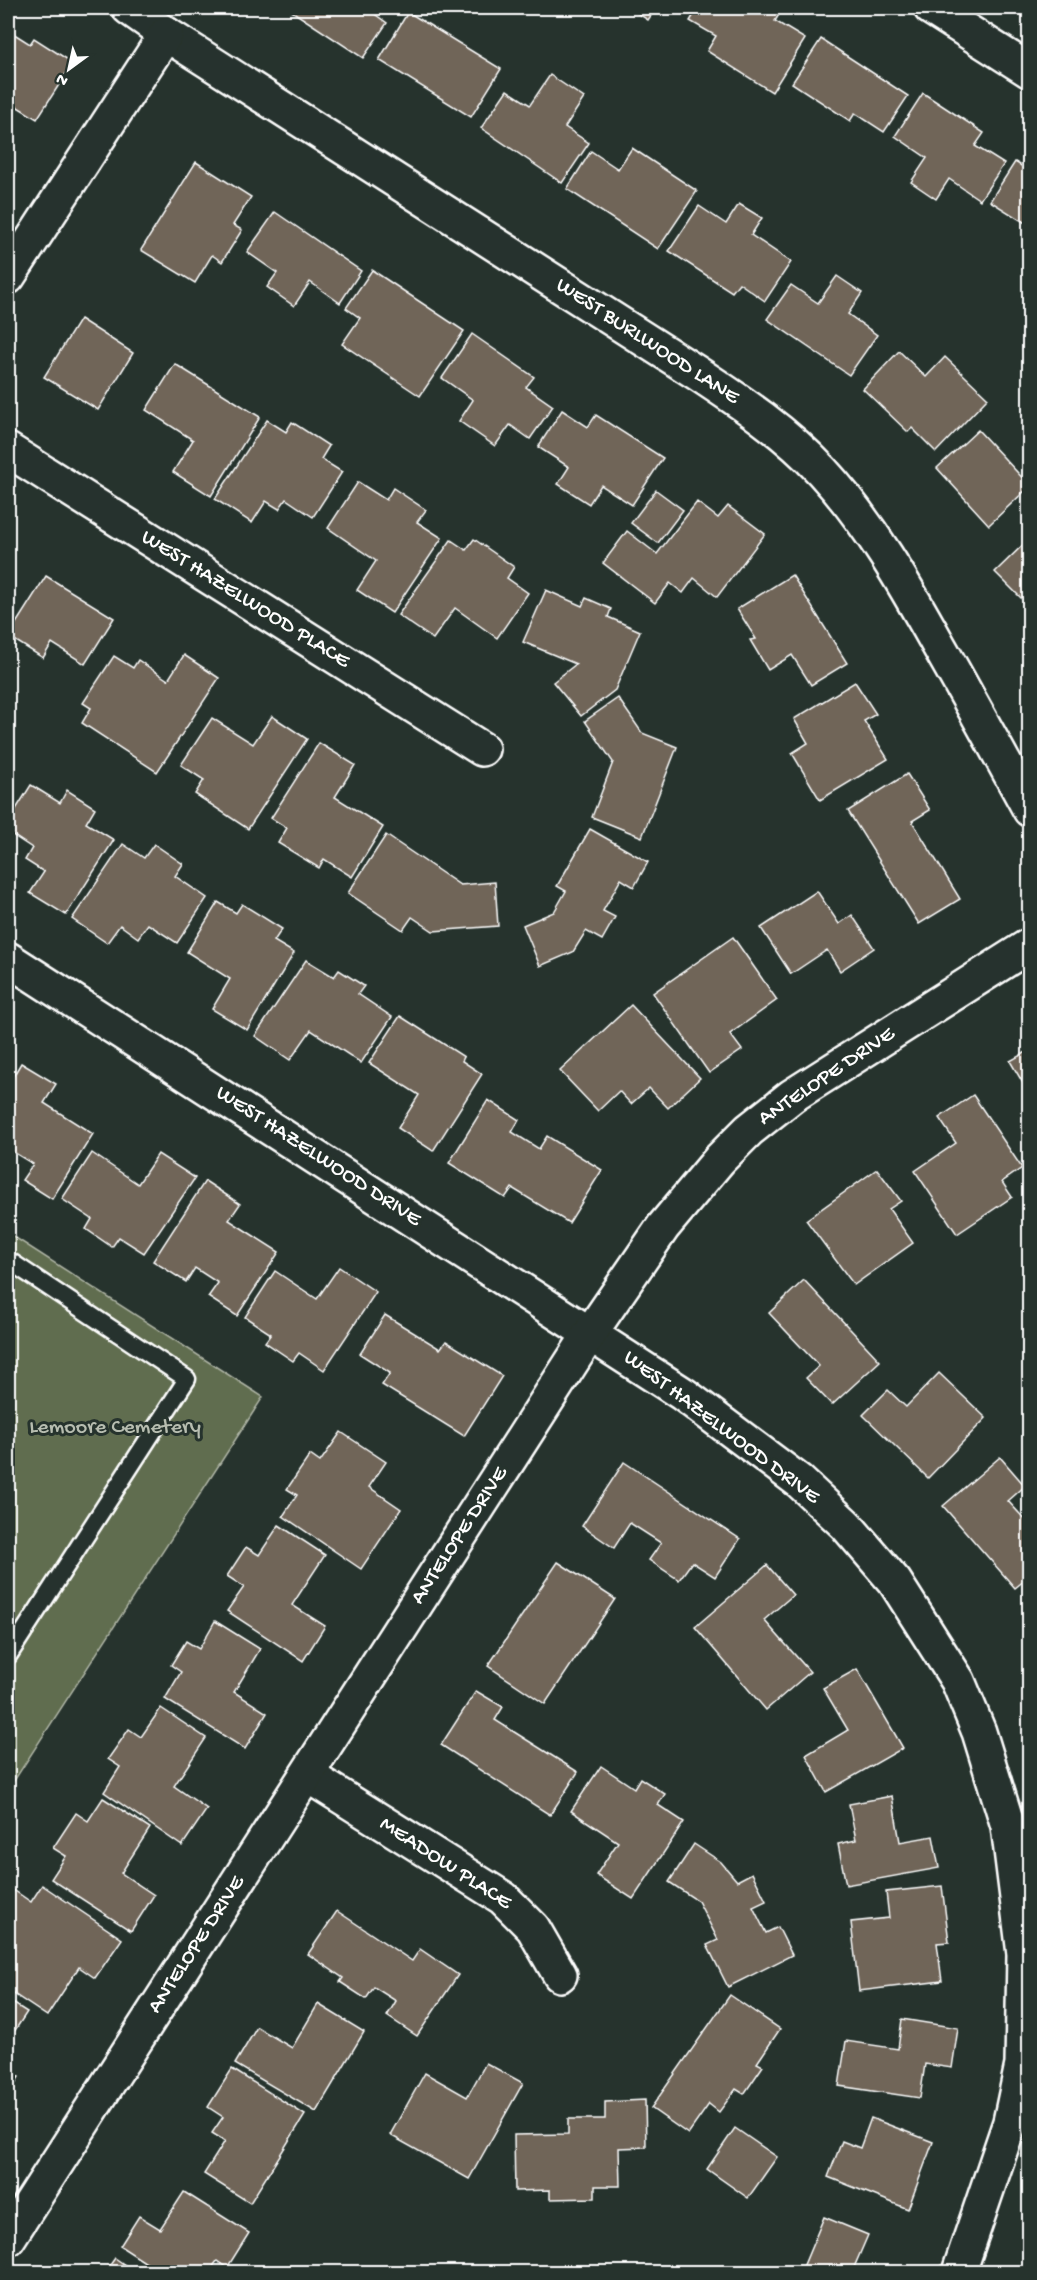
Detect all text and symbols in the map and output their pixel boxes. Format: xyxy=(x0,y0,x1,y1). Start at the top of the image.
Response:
north arrow xyxy=(39,39,99,99)
text: N xyxy=(53,68,72,89)
street label: WEST BURLWOOD LANE xyxy=(550,273,745,412)
street label: WEST HAZELWOOD PLACE xyxy=(136,525,355,676)
street label: ANTELOPE DRIVE xyxy=(754,1021,901,1132)
street label: WEST HAZELWOOD DRIVE xyxy=(210,1081,427,1234)
street label: WEST HAZELWOOD DRIVE xyxy=(617,1345,826,1511)
park label: Lemoore Cemetery xyxy=(29,1415,201,1441)
street label: ANTELOPE DRIVE xyxy=(406,1461,515,1610)
street label: MEADOW PLACE xyxy=(374,1812,517,1917)
street label: ANTELOPE DRIVE xyxy=(143,1870,252,2019)

